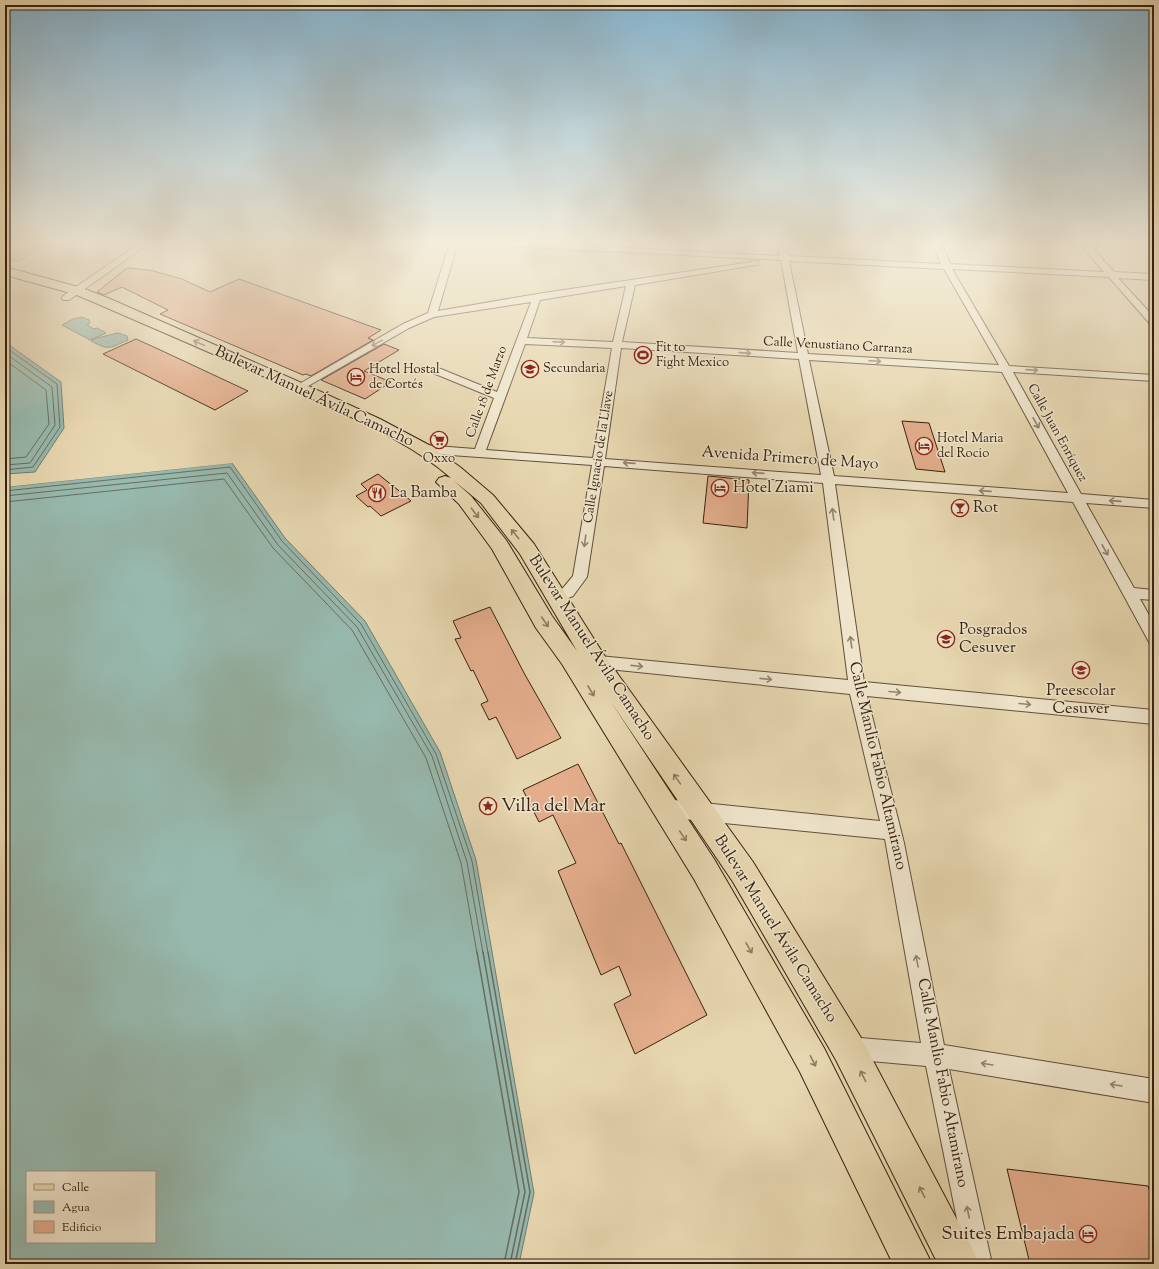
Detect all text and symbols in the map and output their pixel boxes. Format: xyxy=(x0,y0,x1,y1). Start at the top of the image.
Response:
street label: Calle Venustiano Carranza xyxy=(763,333,913,359)
one-way arrow xyxy=(194,339,206,347)
one-way arrow xyxy=(371,339,383,347)
one-way arrow xyxy=(552,339,565,346)
place label: Fit to Fight Mexico xyxy=(656,339,729,372)
street label: Bulevar Manuel Ávila Camacho xyxy=(211,341,418,453)
street label: Calle 18 de Marzo xyxy=(462,344,512,440)
sports icon: Fit to Fight Mexico xyxy=(633,345,653,365)
one-way arrow xyxy=(738,350,751,357)
one-way arrow xyxy=(868,357,881,365)
school or university icon: Secundaria xyxy=(520,359,540,379)
place label: Secundaria xyxy=(543,360,605,378)
place label: Hotel Hostal de Cortés xyxy=(369,361,440,394)
hotel icon: Hotel Hostal de Cortés xyxy=(346,367,366,387)
one-way arrow xyxy=(1025,367,1038,374)
street label: Calle Juan Enríquez xyxy=(1023,381,1091,485)
street label: Calle Ignacio de la Llave xyxy=(580,389,618,525)
one-way arrow xyxy=(1033,417,1040,429)
supermarket icon: Oxxo xyxy=(429,430,449,450)
place label: Hotel Maria del Rocio xyxy=(937,430,1003,463)
hotel icon: Hotel Maria del Rocio xyxy=(914,436,934,456)
street label: Avenida Primero de Mayo xyxy=(701,441,879,477)
place label: Oxxo xyxy=(423,450,455,468)
one-way arrow xyxy=(623,460,636,467)
one-way arrow xyxy=(752,470,765,477)
place label: Hotel Ziami xyxy=(733,477,814,500)
hotel icon: Hotel Ziami xyxy=(710,478,730,498)
place label: La Bamba xyxy=(390,482,458,505)
restaurant icon: La Bamba xyxy=(367,483,387,503)
one-way arrow xyxy=(979,487,992,494)
place label: Rot xyxy=(973,497,999,520)
one-way arrow xyxy=(1109,497,1122,504)
bar icon: Rot xyxy=(950,498,970,518)
one-way arrow xyxy=(471,508,479,519)
one-way arrow xyxy=(829,508,837,521)
one-way arrow xyxy=(511,529,520,539)
one-way arrow xyxy=(581,534,589,547)
one-way arrow xyxy=(1102,543,1110,555)
street label: Bulevar Manuel Ávila Camacho xyxy=(522,551,660,746)
one-way arrow xyxy=(541,617,549,628)
place label: Posgrados Cesuver xyxy=(959,619,1027,660)
school or university icon: Posgrados Cesuver xyxy=(936,629,956,649)
one-way arrow xyxy=(847,636,854,649)
street label: Calle Manlio Fabio Altamirano xyxy=(842,660,912,872)
school or university icon: Preescolar Cesuver xyxy=(1071,660,1091,680)
one-way arrow xyxy=(630,662,643,670)
one-way arrow xyxy=(759,675,772,683)
place label: Preescolar Cesuver xyxy=(1046,680,1116,721)
one-way arrow xyxy=(587,685,595,697)
one-way arrow xyxy=(888,688,901,696)
one-way arrow xyxy=(1018,701,1031,708)
one-way arrow xyxy=(673,774,681,785)
place label: Villa del Mar xyxy=(501,793,606,820)
place icon: Villa del Mar xyxy=(478,796,498,816)
one-way arrow xyxy=(679,831,687,842)
street label: Bulevar Manuel Ávila Camacho xyxy=(708,831,842,1027)
one-way arrow xyxy=(746,942,754,954)
one-way arrow xyxy=(913,955,921,968)
street label: Calle Manlio Fabio Altamirano xyxy=(910,976,974,1190)
one-way arrow xyxy=(810,1055,817,1067)
one-way arrow xyxy=(981,1059,994,1067)
one-way arrow xyxy=(858,1071,866,1083)
one-way arrow xyxy=(1109,1081,1122,1089)
legend xyxy=(26,1171,156,1243)
text: Calle xyxy=(62,1179,90,1197)
one-way arrow xyxy=(918,1186,925,1198)
text: Agua xyxy=(62,1199,90,1217)
one-way arrow xyxy=(964,1206,972,1219)
text: Edificio xyxy=(62,1219,102,1237)
place label: Suites Embajada xyxy=(941,1221,1075,1248)
hotel icon: Suites Embajada xyxy=(1078,1224,1098,1244)

